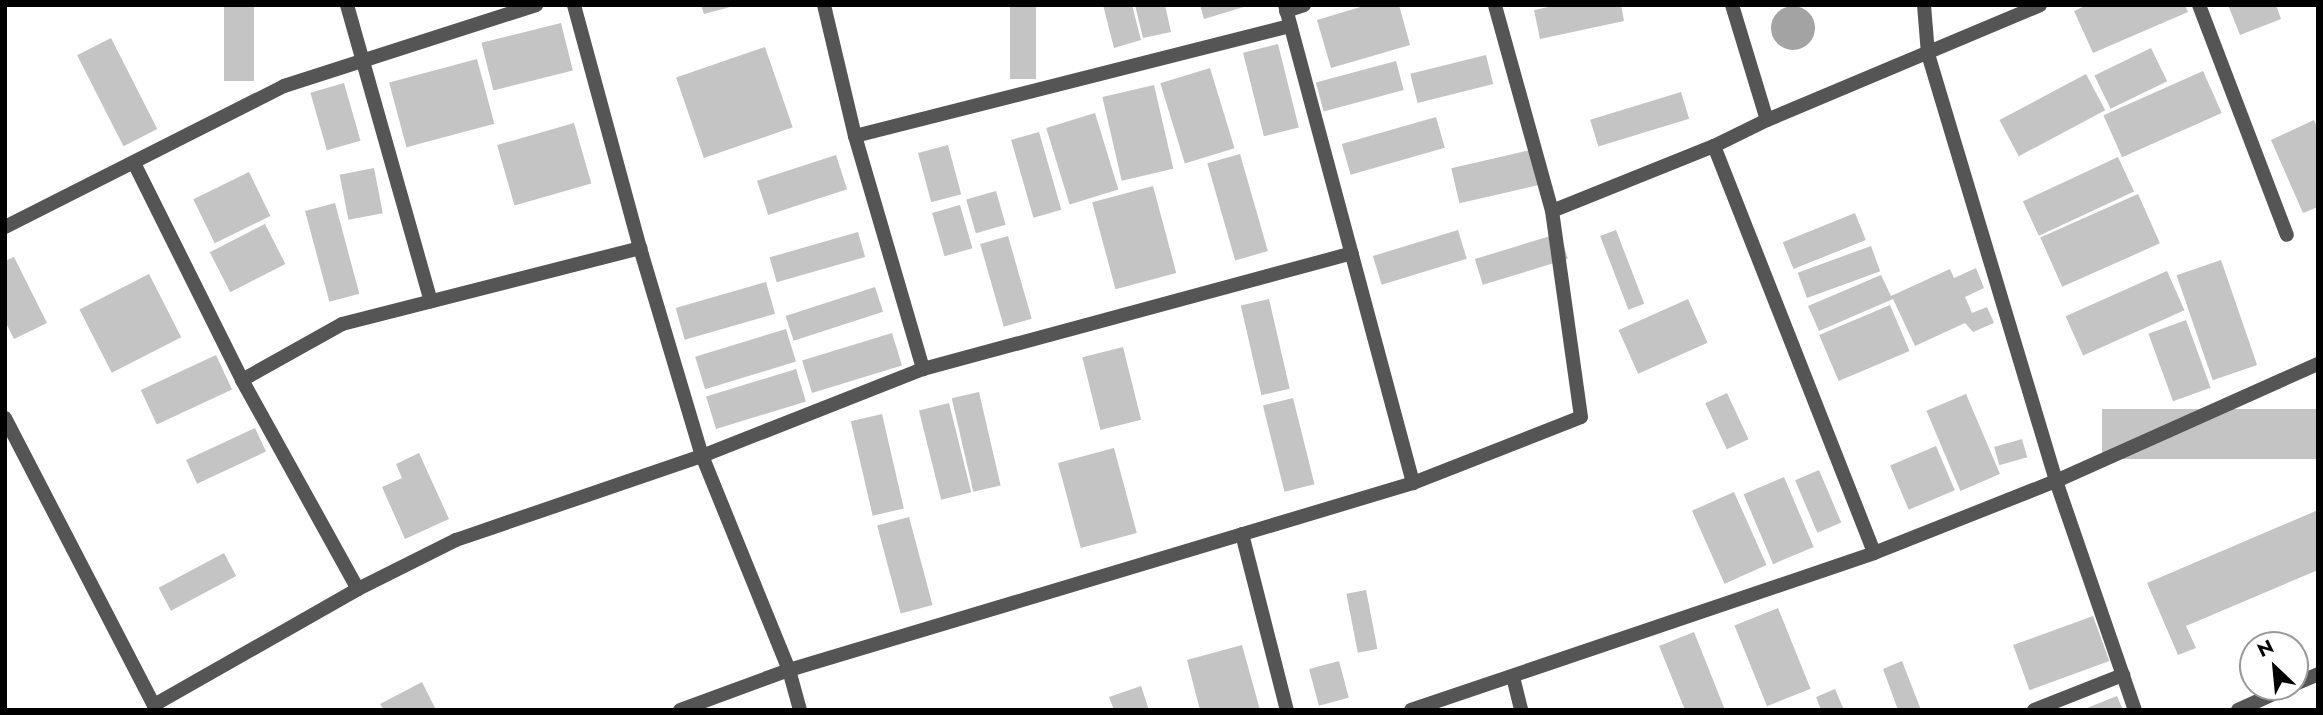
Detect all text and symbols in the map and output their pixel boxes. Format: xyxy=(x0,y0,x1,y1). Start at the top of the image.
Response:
north arrow xyxy=(2239,631,2309,701)
text: N xyxy=(2253,633,2278,664)

